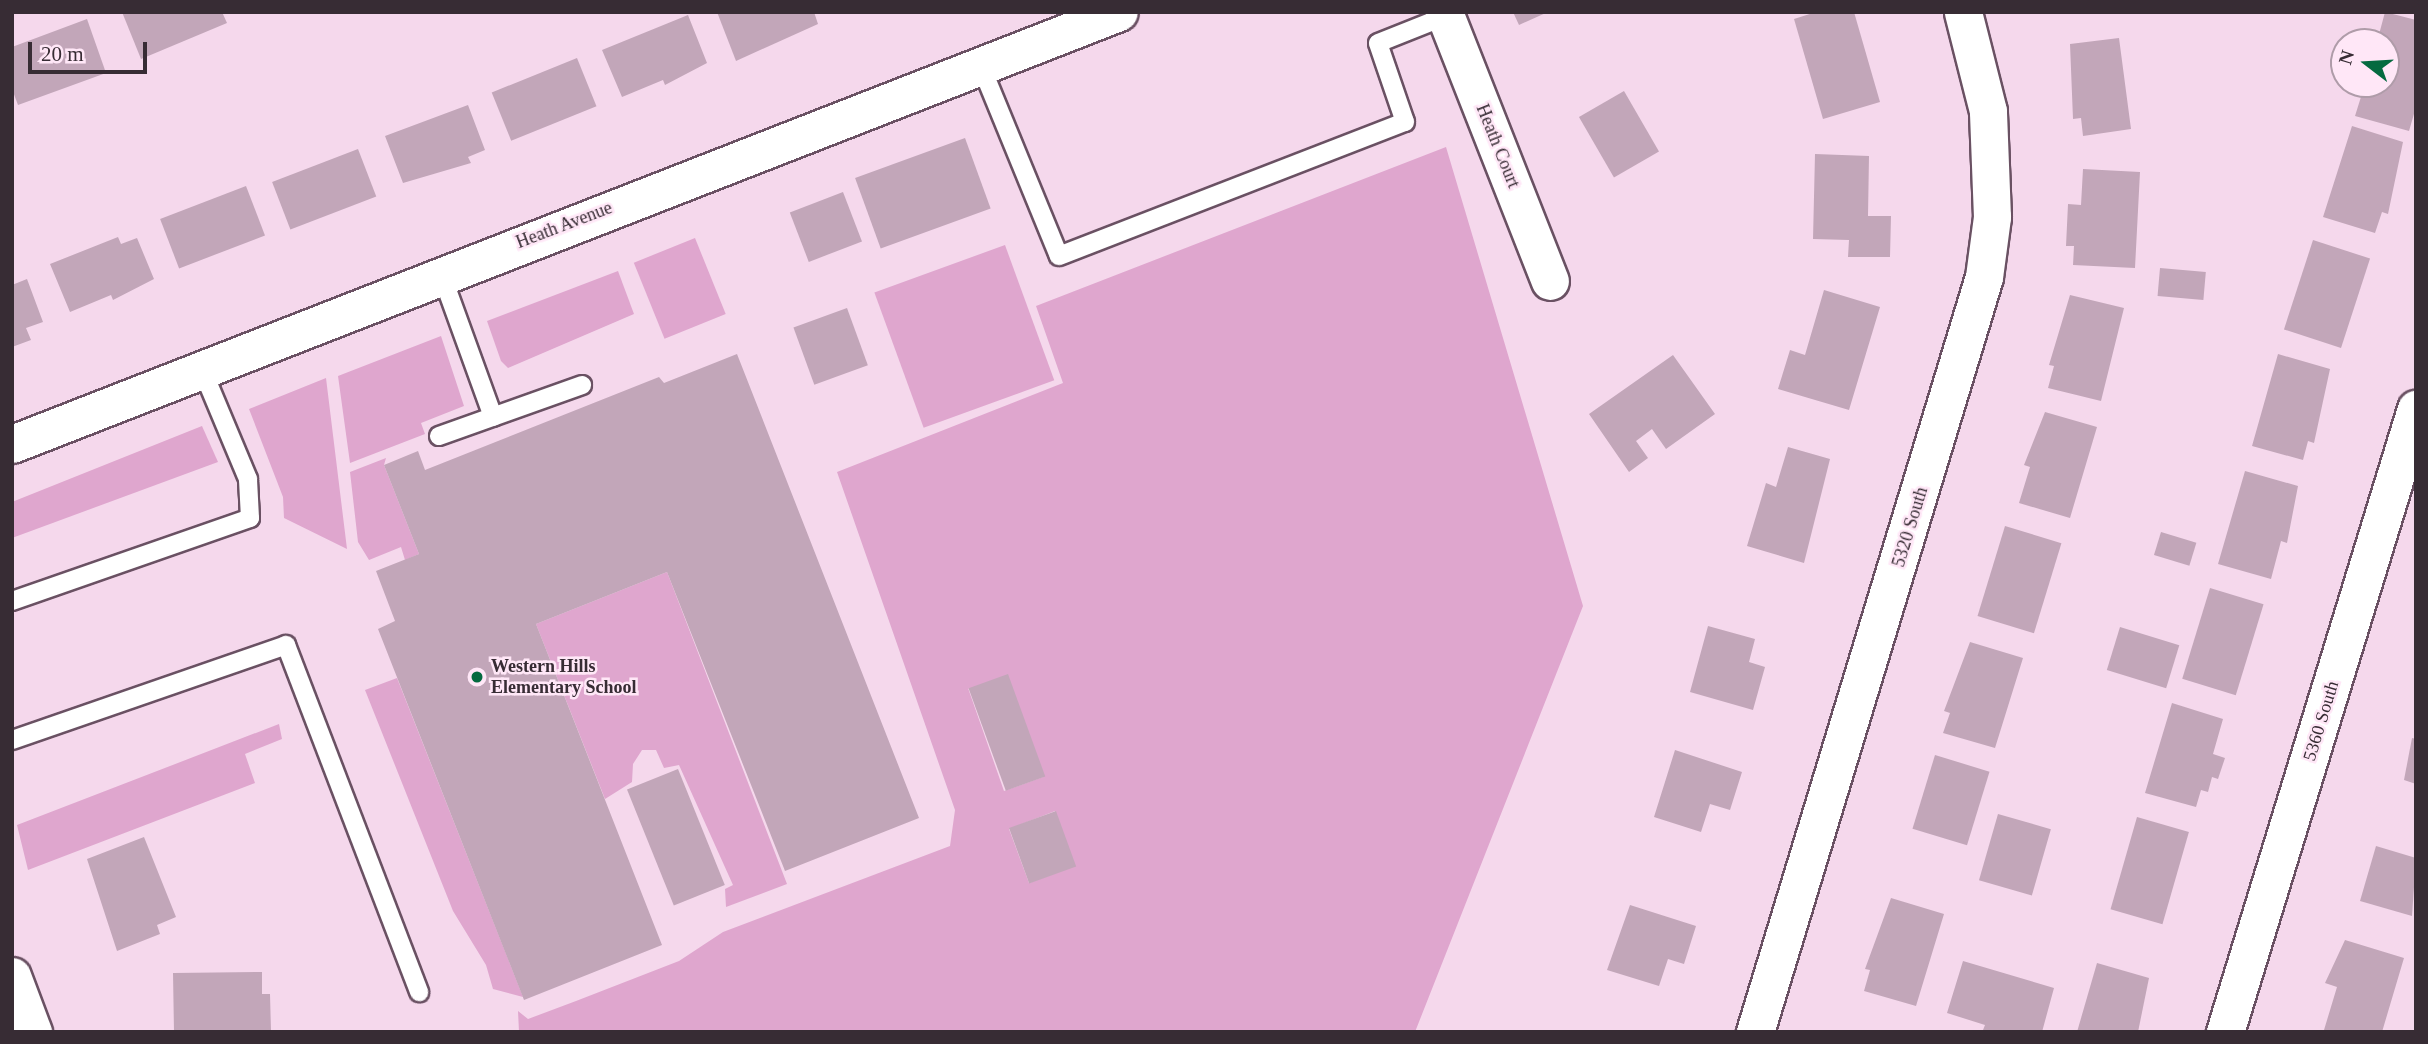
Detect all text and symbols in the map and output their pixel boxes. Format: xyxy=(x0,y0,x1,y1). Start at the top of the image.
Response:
scale bar xyxy=(32,28,150,72)
north arrow xyxy=(2330,28,2400,98)
text: 20 m xyxy=(41,42,84,66)
text: N xyxy=(2334,48,2358,67)
street label: Heath Court xyxy=(1471,101,1525,191)
street label: Heath Avenue xyxy=(512,197,616,253)
street label: 5320 South xyxy=(1888,484,1932,570)
place label: Western Hills Elementary School xyxy=(491,656,636,698)
marker: Western Hills Elementary School xyxy=(469,669,485,685)
street label: 5360 South xyxy=(2299,678,2343,764)

